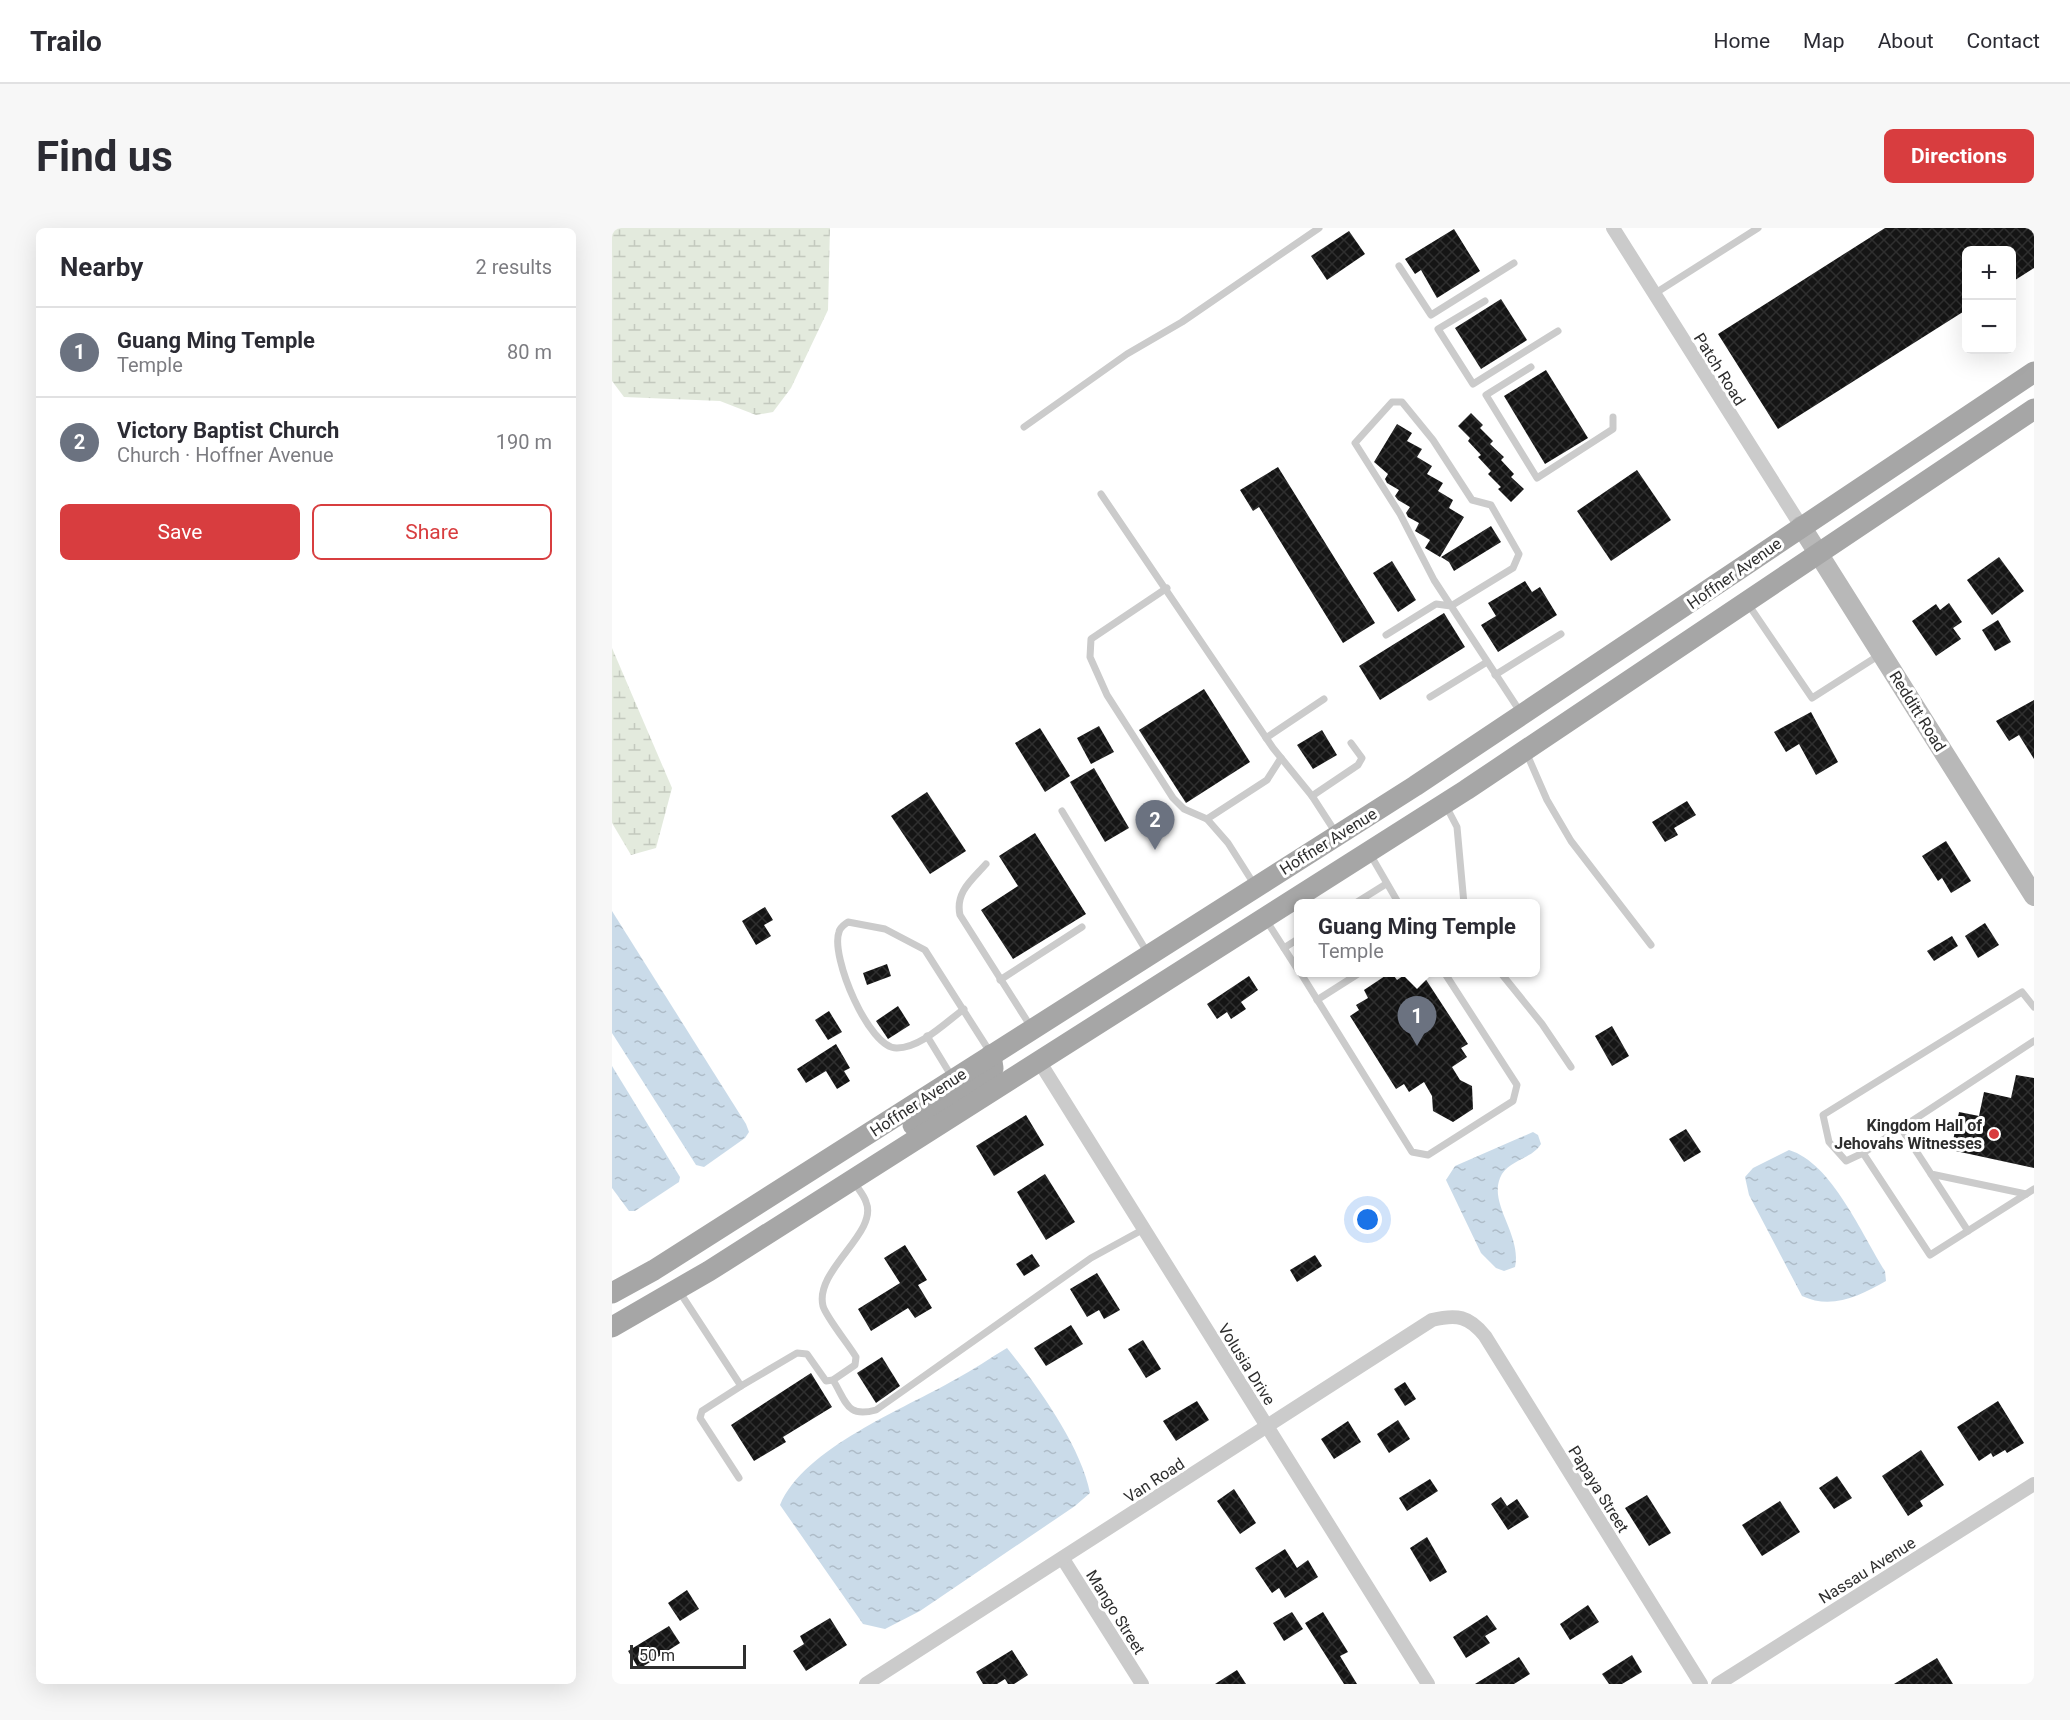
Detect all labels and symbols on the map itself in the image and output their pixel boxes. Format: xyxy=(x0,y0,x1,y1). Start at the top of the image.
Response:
street label: Patch Road xyxy=(1690,330,1749,409)
street label: Hoffner Avenue xyxy=(1683,534,1785,613)
street label: Redditt Road xyxy=(1885,667,1950,755)
pin: 2 xyxy=(1136,800,1174,850)
street label: Hoffner Avenue xyxy=(1276,804,1380,879)
pin: 1 xyxy=(1398,996,1436,1046)
street label: Hoffner Avenue xyxy=(867,1064,970,1141)
place label: Kingdom Hall of Jehovahs Witnesses xyxy=(1834,1116,1982,1153)
marker: Kingdom Hall of Jehovahs Witnesses xyxy=(1987,1127,2001,1141)
your location xyxy=(1353,1205,1382,1234)
street label: Volusia Drive xyxy=(1214,1320,1279,1408)
street label: Papaya Street xyxy=(1564,1442,1633,1536)
street label: Van Road xyxy=(1121,1454,1188,1507)
street label: Nassau Avenue xyxy=(1815,1533,1919,1608)
street label: Mango Street xyxy=(1082,1567,1149,1658)
scale bar xyxy=(630,1642,746,1670)

